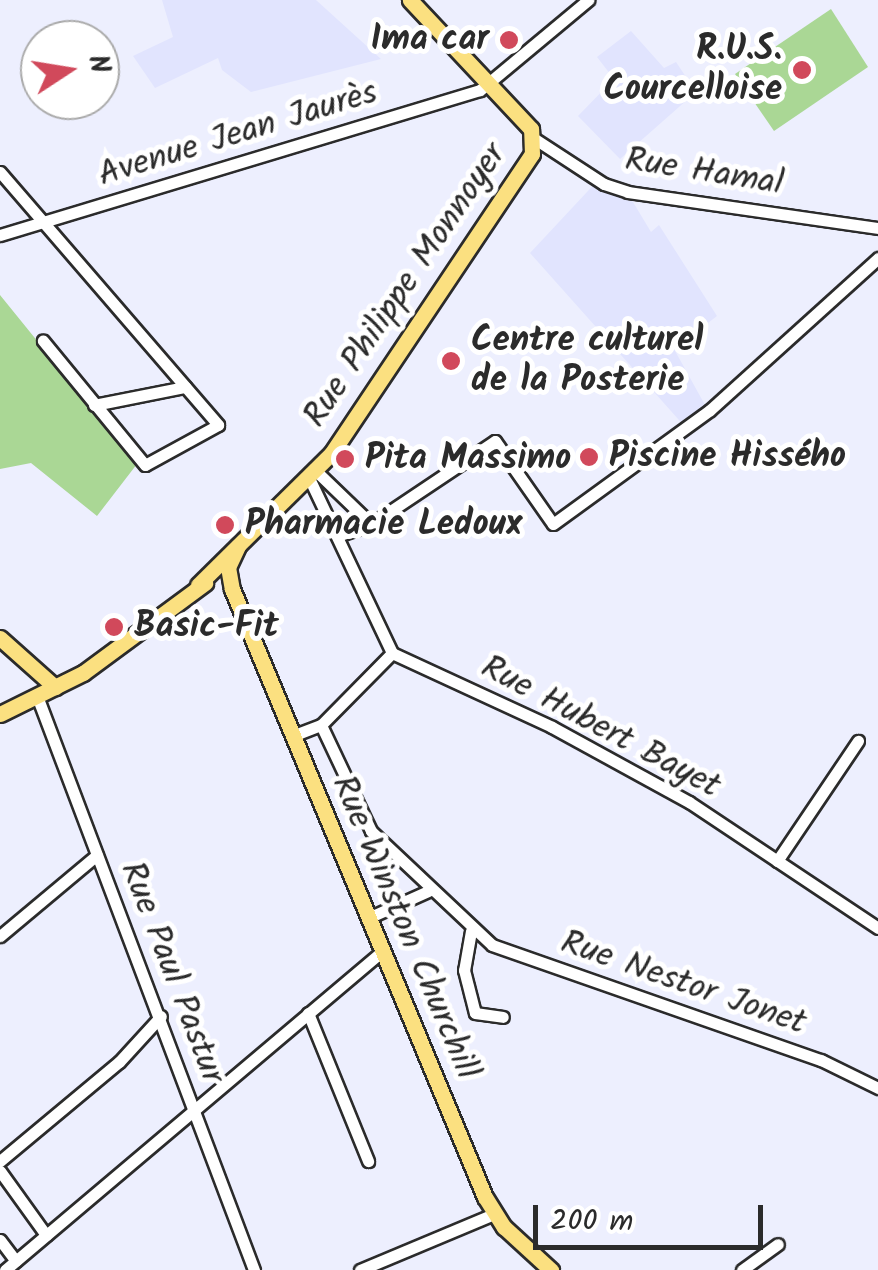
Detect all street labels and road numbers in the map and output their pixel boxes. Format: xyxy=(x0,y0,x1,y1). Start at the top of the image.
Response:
street label: Avenue Jean Jaurès xyxy=(93,73,383,197)
street label: Rue Philippe Monnoyer xyxy=(295,136,517,436)
street label: Rue Hamal xyxy=(622,140,786,206)
street label: Rue Hubert Bayet xyxy=(473,647,727,809)
street label: Rue Winston Churchill xyxy=(321,770,487,1086)
street label: Rue Paul Pastur xyxy=(109,856,233,1090)
street label: Rue Nestor Jonet xyxy=(555,922,811,1046)

